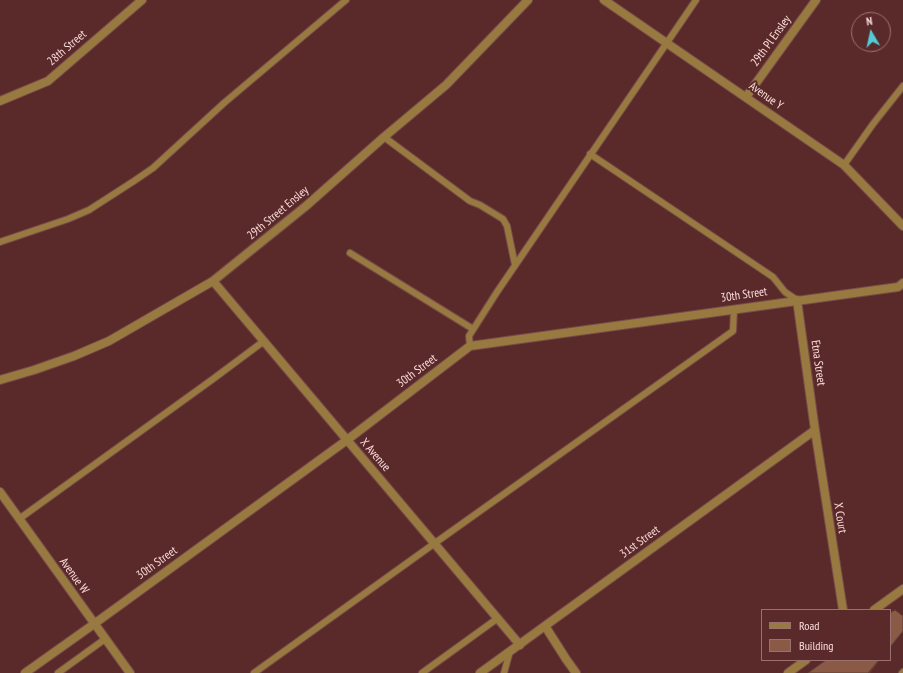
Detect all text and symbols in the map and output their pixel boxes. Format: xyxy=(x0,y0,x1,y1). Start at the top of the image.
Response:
north arrow xyxy=(851,12,891,52)
street label: 29th Pl Ensley xyxy=(748,13,794,69)
text: N xyxy=(865,14,873,29)
street label: 28th Street xyxy=(45,27,89,69)
street label: Avenue Y xyxy=(746,79,786,113)
street label: 29th Street Ensley xyxy=(244,183,312,243)
street label: 30th Street xyxy=(720,285,768,305)
street label: Etna Street xyxy=(808,339,828,387)
street label: 30th Street xyxy=(394,351,440,391)
street label: X Avenue xyxy=(357,436,393,474)
street label: X Court xyxy=(830,502,850,534)
street label: 31st Street xyxy=(617,523,663,561)
street label: 30th Street xyxy=(134,543,180,583)
street label: Avenue W xyxy=(56,555,92,597)
legend xyxy=(761,609,891,661)
text: Road xyxy=(799,618,819,633)
text: Building xyxy=(799,638,834,653)

